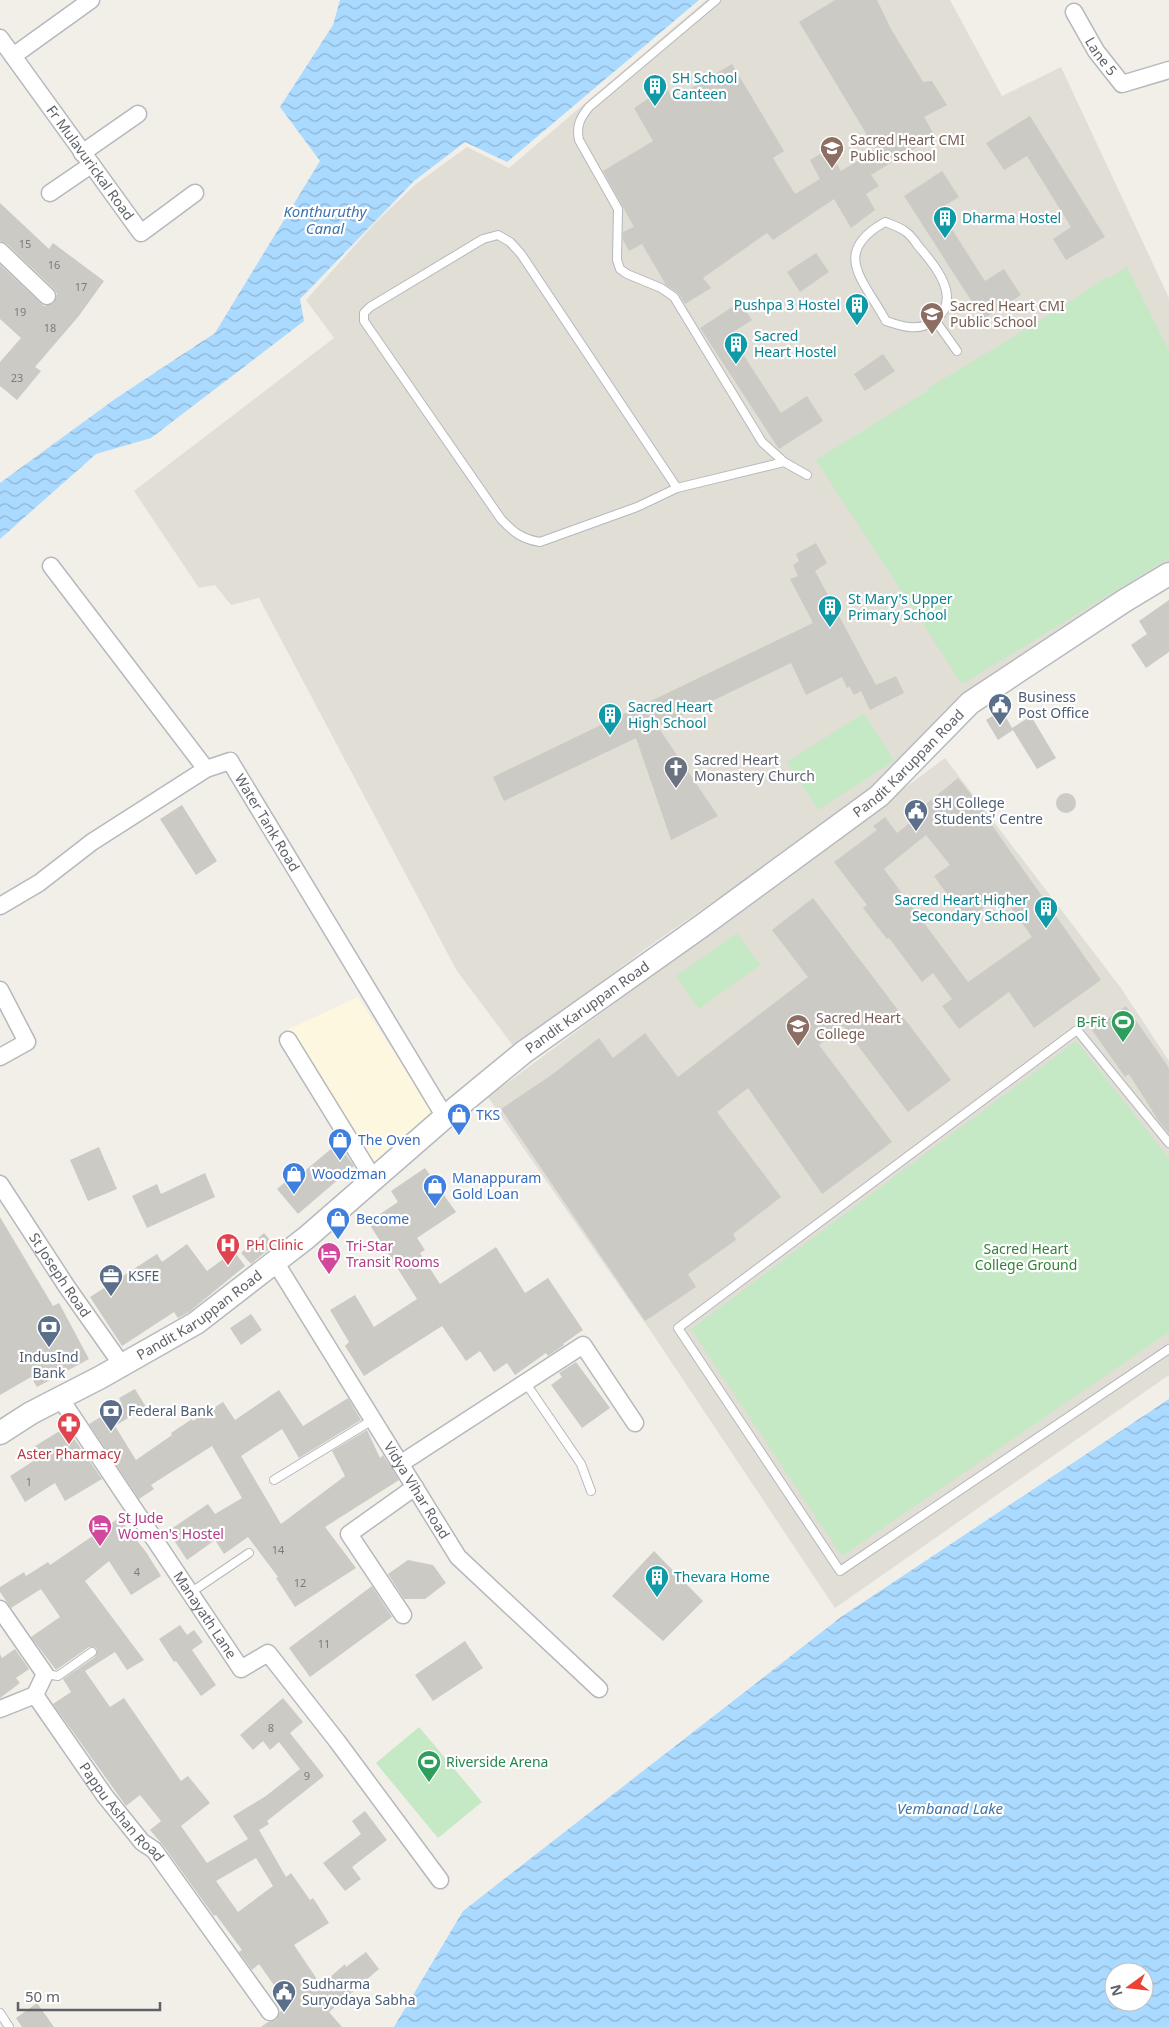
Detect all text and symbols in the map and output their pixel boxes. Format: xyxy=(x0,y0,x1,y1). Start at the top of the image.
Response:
street label: Lane 5 xyxy=(1081,33,1122,79)
place label: SH School Canteen xyxy=(672,68,737,103)
building icon: SH School Canteen xyxy=(642,73,668,107)
street label: Fr Mulavurickal Road xyxy=(43,101,139,224)
place label: Sacred Heart CMI Public school xyxy=(850,130,965,165)
school or university icon: Sacred Heart CMI Public school xyxy=(819,135,845,169)
water label: Konthuruthy Canal xyxy=(283,201,368,238)
building icon: Dharma Hostel xyxy=(932,205,958,239)
place label: Dharma Hostel xyxy=(962,208,1061,227)
house number: 15 xyxy=(19,236,31,251)
house number: 16 xyxy=(48,257,60,272)
house number: 17 xyxy=(75,279,87,294)
building icon: Pushpa 3 Hostel xyxy=(844,292,870,326)
place label: Pushpa 3 Hostel xyxy=(734,295,840,314)
place label: Sacred Heart CMI Public School xyxy=(950,296,1065,331)
school or university icon: Sacred Heart CMI Public School xyxy=(919,301,945,335)
house number: 19 xyxy=(14,304,26,319)
house number: 18 xyxy=(44,320,56,335)
place label: Sacred Heart Hostel xyxy=(754,326,837,361)
building icon: Sacred Heart Hostel xyxy=(723,331,749,365)
house number: 23 xyxy=(11,370,23,385)
place label: St Mary's Upper Primary School xyxy=(848,589,953,624)
building icon: St Mary's Upper Primary School xyxy=(817,594,843,628)
place label: Business Post Office xyxy=(1018,687,1089,722)
public building icon: Business Post Office xyxy=(987,692,1013,726)
place label: Sacred Heart High School xyxy=(628,697,713,732)
building icon: Sacred Heart High School xyxy=(597,702,623,736)
street label: Pandit Karuppan Road xyxy=(849,705,968,821)
place label: Sacred Heart Monastery Church xyxy=(694,750,815,785)
church icon: Sacred Heart Monastery Church xyxy=(663,755,689,789)
street label: Water Tank Road xyxy=(231,770,305,875)
place label: SH College Students' Centre xyxy=(934,793,1043,828)
public building icon: SH College Students' Centre xyxy=(903,798,929,832)
place label: Sacred Heart Higher Secondary School xyxy=(895,890,1028,925)
building icon: Sacred Heart Higher Secondary School xyxy=(1033,895,1059,929)
street label: Pandit Karuppan Road xyxy=(521,956,653,1057)
place label: Sacred Heart College xyxy=(816,1008,901,1043)
sports icon: B-Fit xyxy=(1110,1009,1136,1043)
place label: B-Fit xyxy=(1076,1012,1106,1031)
school or university icon: Sacred Heart College xyxy=(785,1013,811,1047)
shop icon: TKS xyxy=(446,1102,472,1136)
place label: TKS xyxy=(476,1105,500,1124)
shop icon: The Oven xyxy=(327,1127,353,1161)
place label: The Oven xyxy=(358,1130,421,1149)
shop icon: Woodzman xyxy=(281,1161,307,1195)
place label: Woodzman xyxy=(312,1164,386,1183)
place label: Manappuram Gold Loan xyxy=(452,1168,541,1203)
shop icon: Manappuram Gold Loan xyxy=(422,1173,448,1207)
shop icon: Become xyxy=(325,1206,351,1240)
place label: Become xyxy=(356,1209,409,1228)
street label: St Joseph Road xyxy=(25,1229,95,1321)
hospital icon: PH Clinic xyxy=(215,1232,241,1266)
place label: PH Clinic xyxy=(246,1235,304,1254)
place label: Tri-Star Transit Rooms xyxy=(346,1236,440,1271)
park label: Sacred Heart College Ground xyxy=(975,1239,1077,1274)
hotel icon: Tri-Star Transit Rooms xyxy=(316,1241,342,1275)
office icon: KSFE xyxy=(98,1263,124,1297)
street label: Pandit Karuppan Road xyxy=(133,1265,266,1364)
place label: KSFE xyxy=(128,1266,159,1285)
bank icon: IndusInd Bank xyxy=(36,1314,62,1348)
place label: IndusInd Bank xyxy=(19,1347,79,1382)
bank icon: Federal Bank xyxy=(98,1398,124,1432)
place label: Federal Bank xyxy=(128,1401,214,1420)
pharmacy icon: Aster Pharmacy xyxy=(56,1411,82,1445)
street label: Vidya Vihar Road xyxy=(380,1438,454,1542)
place label: Aster Pharmacy xyxy=(17,1444,122,1463)
house number: 1 xyxy=(26,1474,32,1489)
place label: St Jude Women's Hostel xyxy=(118,1508,224,1543)
hotel icon: St Jude Women's Hostel xyxy=(87,1513,113,1547)
house number: 14 xyxy=(272,1542,285,1557)
house number: 4 xyxy=(134,1564,141,1579)
building icon: Thevara Home xyxy=(644,1564,670,1598)
street label: Manayath Lane xyxy=(169,1567,241,1662)
place label: Thevara Home xyxy=(674,1567,770,1586)
house number: 12 xyxy=(294,1575,306,1590)
house number: 11 xyxy=(318,1636,330,1651)
house number: 8 xyxy=(268,1720,274,1735)
sports icon: Riverside Arena xyxy=(416,1749,442,1783)
place label: Riverside Arena xyxy=(446,1752,548,1771)
street label: Pappu Ashan Road xyxy=(75,1758,169,1865)
house number: 9 xyxy=(304,1768,310,1783)
water label: Vembanad Lake xyxy=(897,1798,1003,1818)
north arrow xyxy=(1104,1962,1154,2012)
place label: Sudharma Suryodaya Sabha xyxy=(302,1974,415,2009)
public building icon: Sudharma Suryodaya Sabha xyxy=(271,1979,297,2013)
scale bar xyxy=(18,1980,160,2012)
text: N xyxy=(1105,1983,1127,1998)
text: 50 m xyxy=(25,1986,60,2006)

